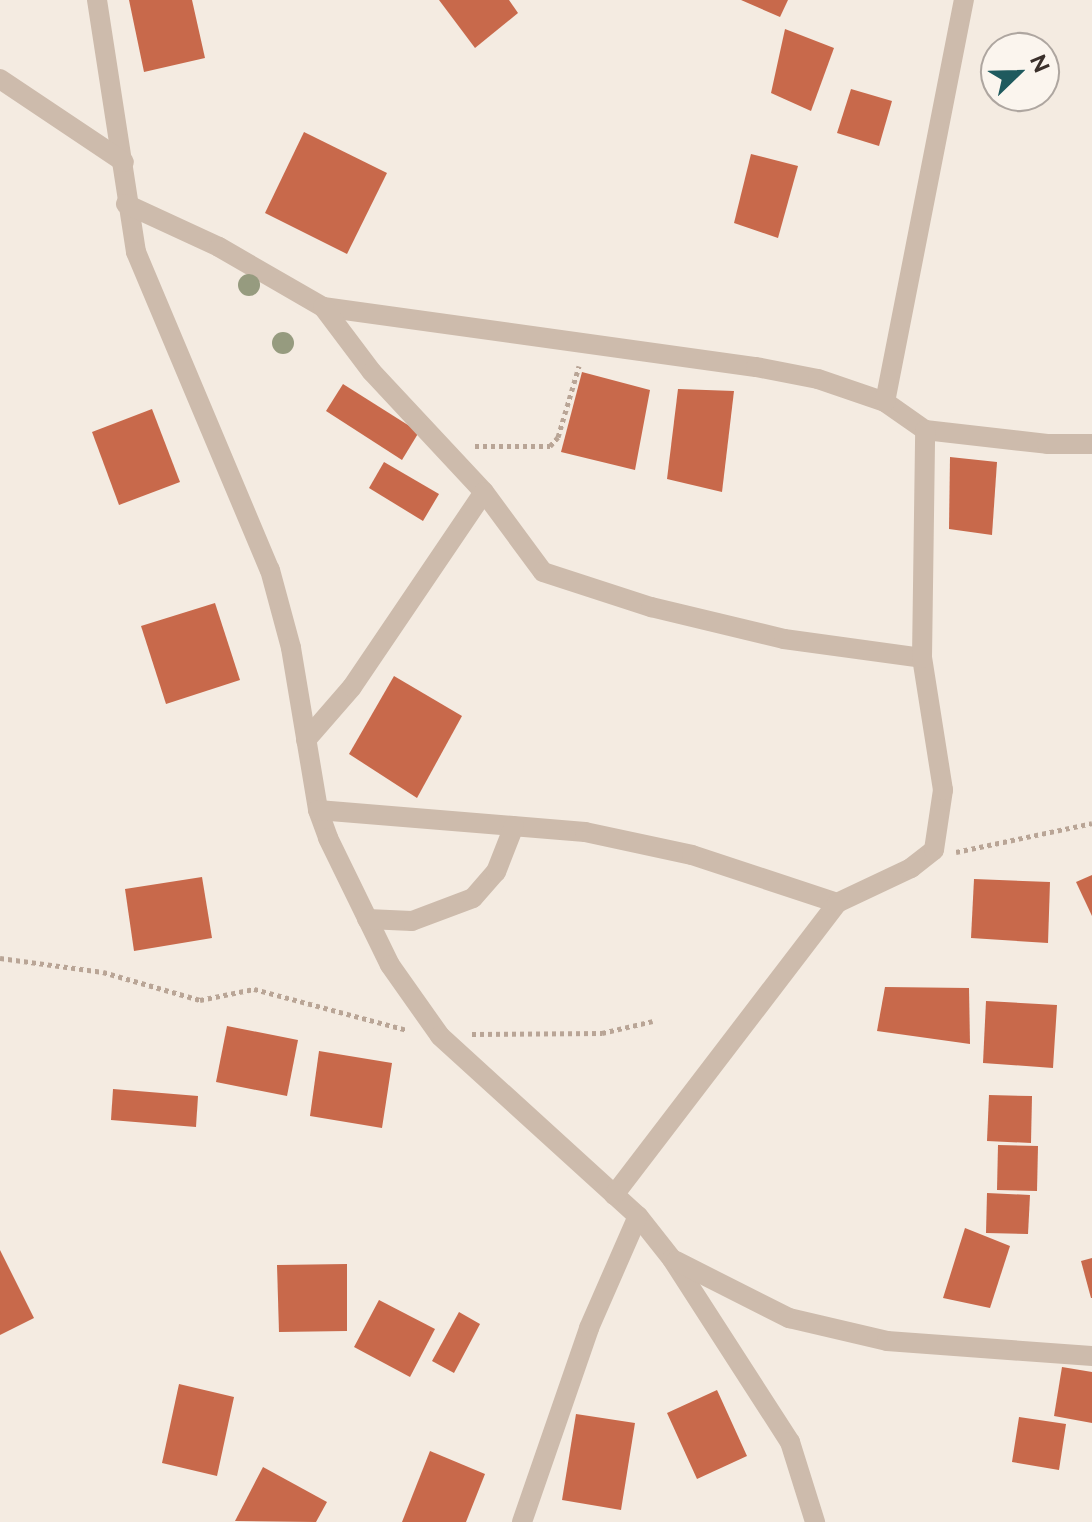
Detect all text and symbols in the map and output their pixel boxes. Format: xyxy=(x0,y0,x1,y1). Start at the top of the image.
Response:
north arrow xyxy=(980,32,1060,112)
text: N xyxy=(1025,51,1055,76)

